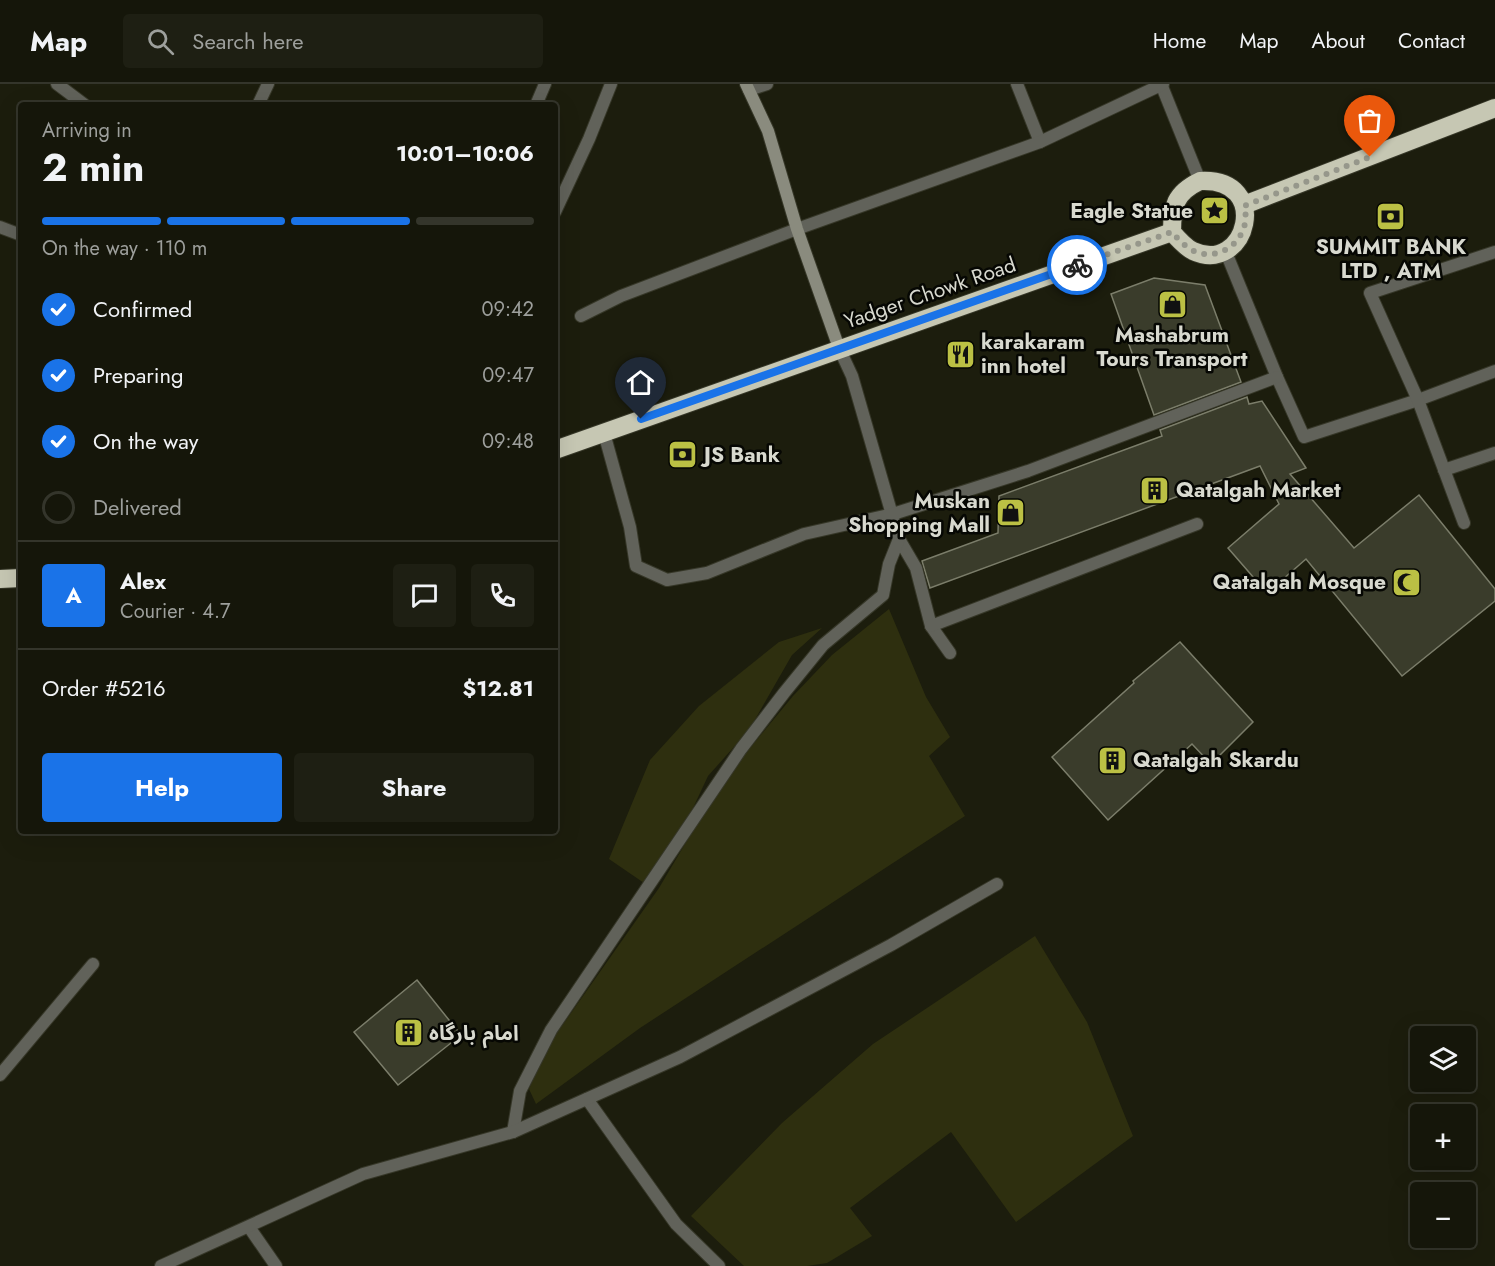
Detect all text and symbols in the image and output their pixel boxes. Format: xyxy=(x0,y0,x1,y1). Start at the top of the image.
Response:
search box xyxy=(123,14,543,68)
text: Map xyxy=(30,21,87,62)
icon: search xyxy=(144,25,177,58)
text: Search here xyxy=(192,25,304,57)
text: Home xyxy=(1153,26,1206,56)
text: Map xyxy=(1239,26,1279,56)
text: About xyxy=(1312,26,1365,56)
text: Contact xyxy=(1398,26,1465,56)
pin xyxy=(1344,95,1395,157)
icon: bag xyxy=(1353,104,1386,137)
text: Arriving in xyxy=(42,116,132,145)
text: 10:01–10:06 xyxy=(396,137,534,169)
text: 2 min xyxy=(42,139,144,196)
place icon: Eagle Statue xyxy=(1198,195,1230,227)
place label: Eagle Statue xyxy=(1070,196,1193,226)
bank icon: SUMMIT BANK LTD , ATM xyxy=(1375,200,1407,232)
place label: SUMMIT BANK LTD , ATM xyxy=(1316,232,1467,286)
text: On the way · 110 m xyxy=(42,234,207,263)
courier xyxy=(1047,235,1107,295)
icon: bike xyxy=(1061,249,1094,282)
street label: Yadger Chowk Road xyxy=(840,250,1020,336)
shop icon: Mashabrum Tours Transport xyxy=(1156,288,1188,320)
icon: check xyxy=(42,293,75,326)
text: Confirmed xyxy=(93,293,192,325)
text: 09:42 xyxy=(481,295,534,324)
place label: Mashabrum Tours Transport xyxy=(1096,320,1248,374)
place label: karakaram inn hotel xyxy=(981,327,1085,381)
restaurant icon: karakaram inn hotel xyxy=(944,338,976,370)
pin xyxy=(615,357,666,419)
icon: check xyxy=(42,359,75,392)
text: Preparing xyxy=(93,359,184,391)
text: 09:47 xyxy=(482,361,534,390)
icon: home xyxy=(624,366,657,399)
icon: check xyxy=(42,425,75,458)
text: On the way xyxy=(93,425,198,457)
text: 09:48 xyxy=(482,427,534,456)
bank icon: JS Bank xyxy=(667,439,699,471)
place label: JS Bank xyxy=(700,440,780,470)
building icon: Qatalgah Market xyxy=(1139,474,1171,506)
place label: Qatalgah Market xyxy=(1176,475,1341,505)
place label: Muskan Shopping Mall xyxy=(848,486,990,540)
text: Delivered xyxy=(93,491,182,523)
shop icon: Muskan Shopping Mall xyxy=(995,497,1027,529)
button: chat xyxy=(393,564,456,627)
button: phone xyxy=(471,564,534,627)
text: Alex xyxy=(120,565,166,597)
mosque icon: Qatalgah Mosque xyxy=(1391,566,1423,598)
place label: Qatalgah Mosque xyxy=(1213,567,1386,597)
text: A xyxy=(65,579,82,611)
text: Courier · 4.7 xyxy=(120,597,231,626)
text: Order #5216 xyxy=(42,672,166,704)
text: $12.81 xyxy=(463,672,534,704)
building icon: Qatalgah Skardu xyxy=(1096,744,1128,776)
place label: Qatalgah Skardu xyxy=(1133,745,1299,775)
button: Help xyxy=(42,753,282,822)
button: Share xyxy=(294,753,534,822)
building icon: امام بارگاہ xyxy=(392,1017,424,1049)
place label: امام بارگاہ xyxy=(429,1018,519,1049)
map controls xyxy=(1410,1026,1476,1248)
button: layers xyxy=(1410,1026,1476,1092)
button: + xyxy=(1410,1104,1476,1170)
button: − xyxy=(1410,1182,1476,1248)

